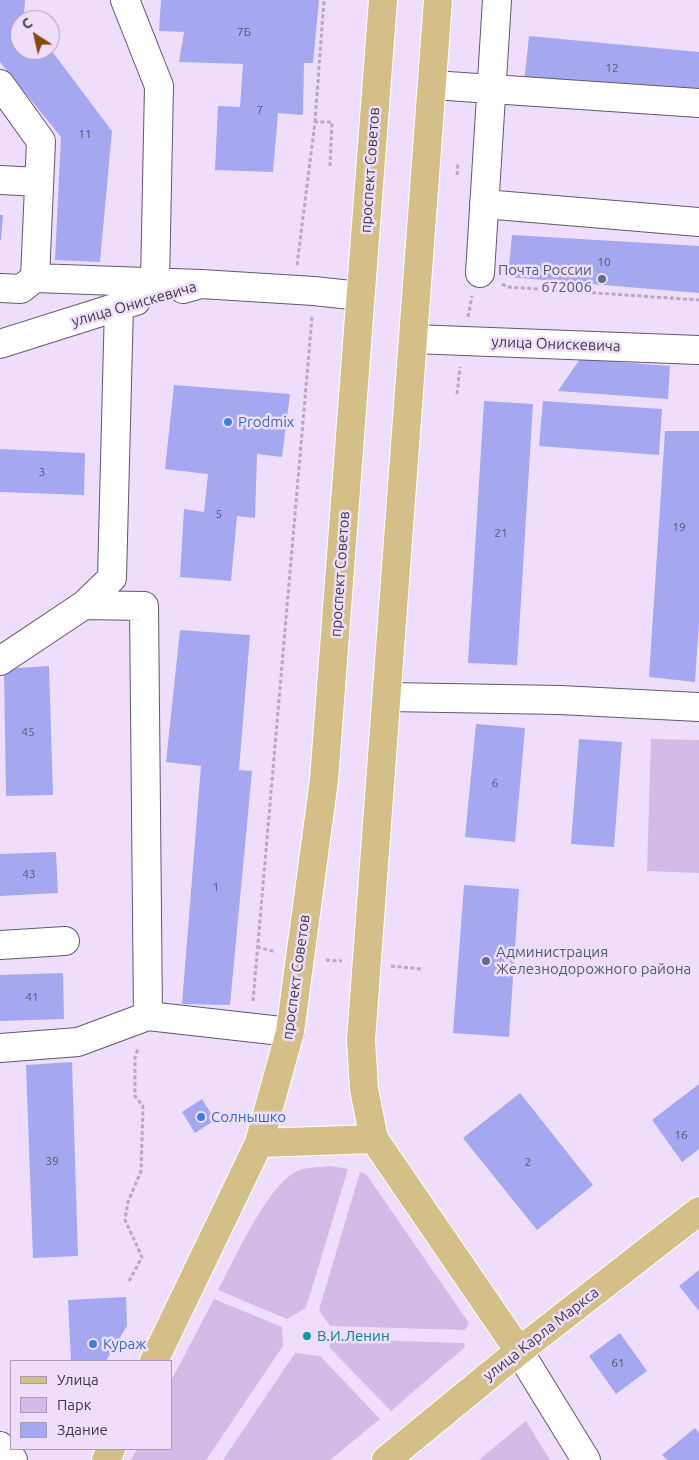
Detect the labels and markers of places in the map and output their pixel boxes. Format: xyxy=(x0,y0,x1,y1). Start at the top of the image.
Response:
place label: Почта России 672006 xyxy=(498,261,592,296)
marker: Почта России 672006 xyxy=(596,273,608,285)
place label: Prodmix xyxy=(238,413,294,431)
marker: Prodmix xyxy=(222,416,234,428)
place label: Администрация Железнодорожного района xyxy=(496,943,691,978)
marker: Администрация Железнодорожного района xyxy=(480,955,492,967)
place label: Солнышко xyxy=(211,1108,286,1126)
marker: Солнышко xyxy=(195,1111,207,1123)
place label: В.И.Ленин xyxy=(317,1327,390,1345)
marker: В.И.Ленин xyxy=(301,1330,313,1342)
place label: Кураж xyxy=(103,1335,146,1353)
marker: Кураж xyxy=(87,1338,99,1350)

